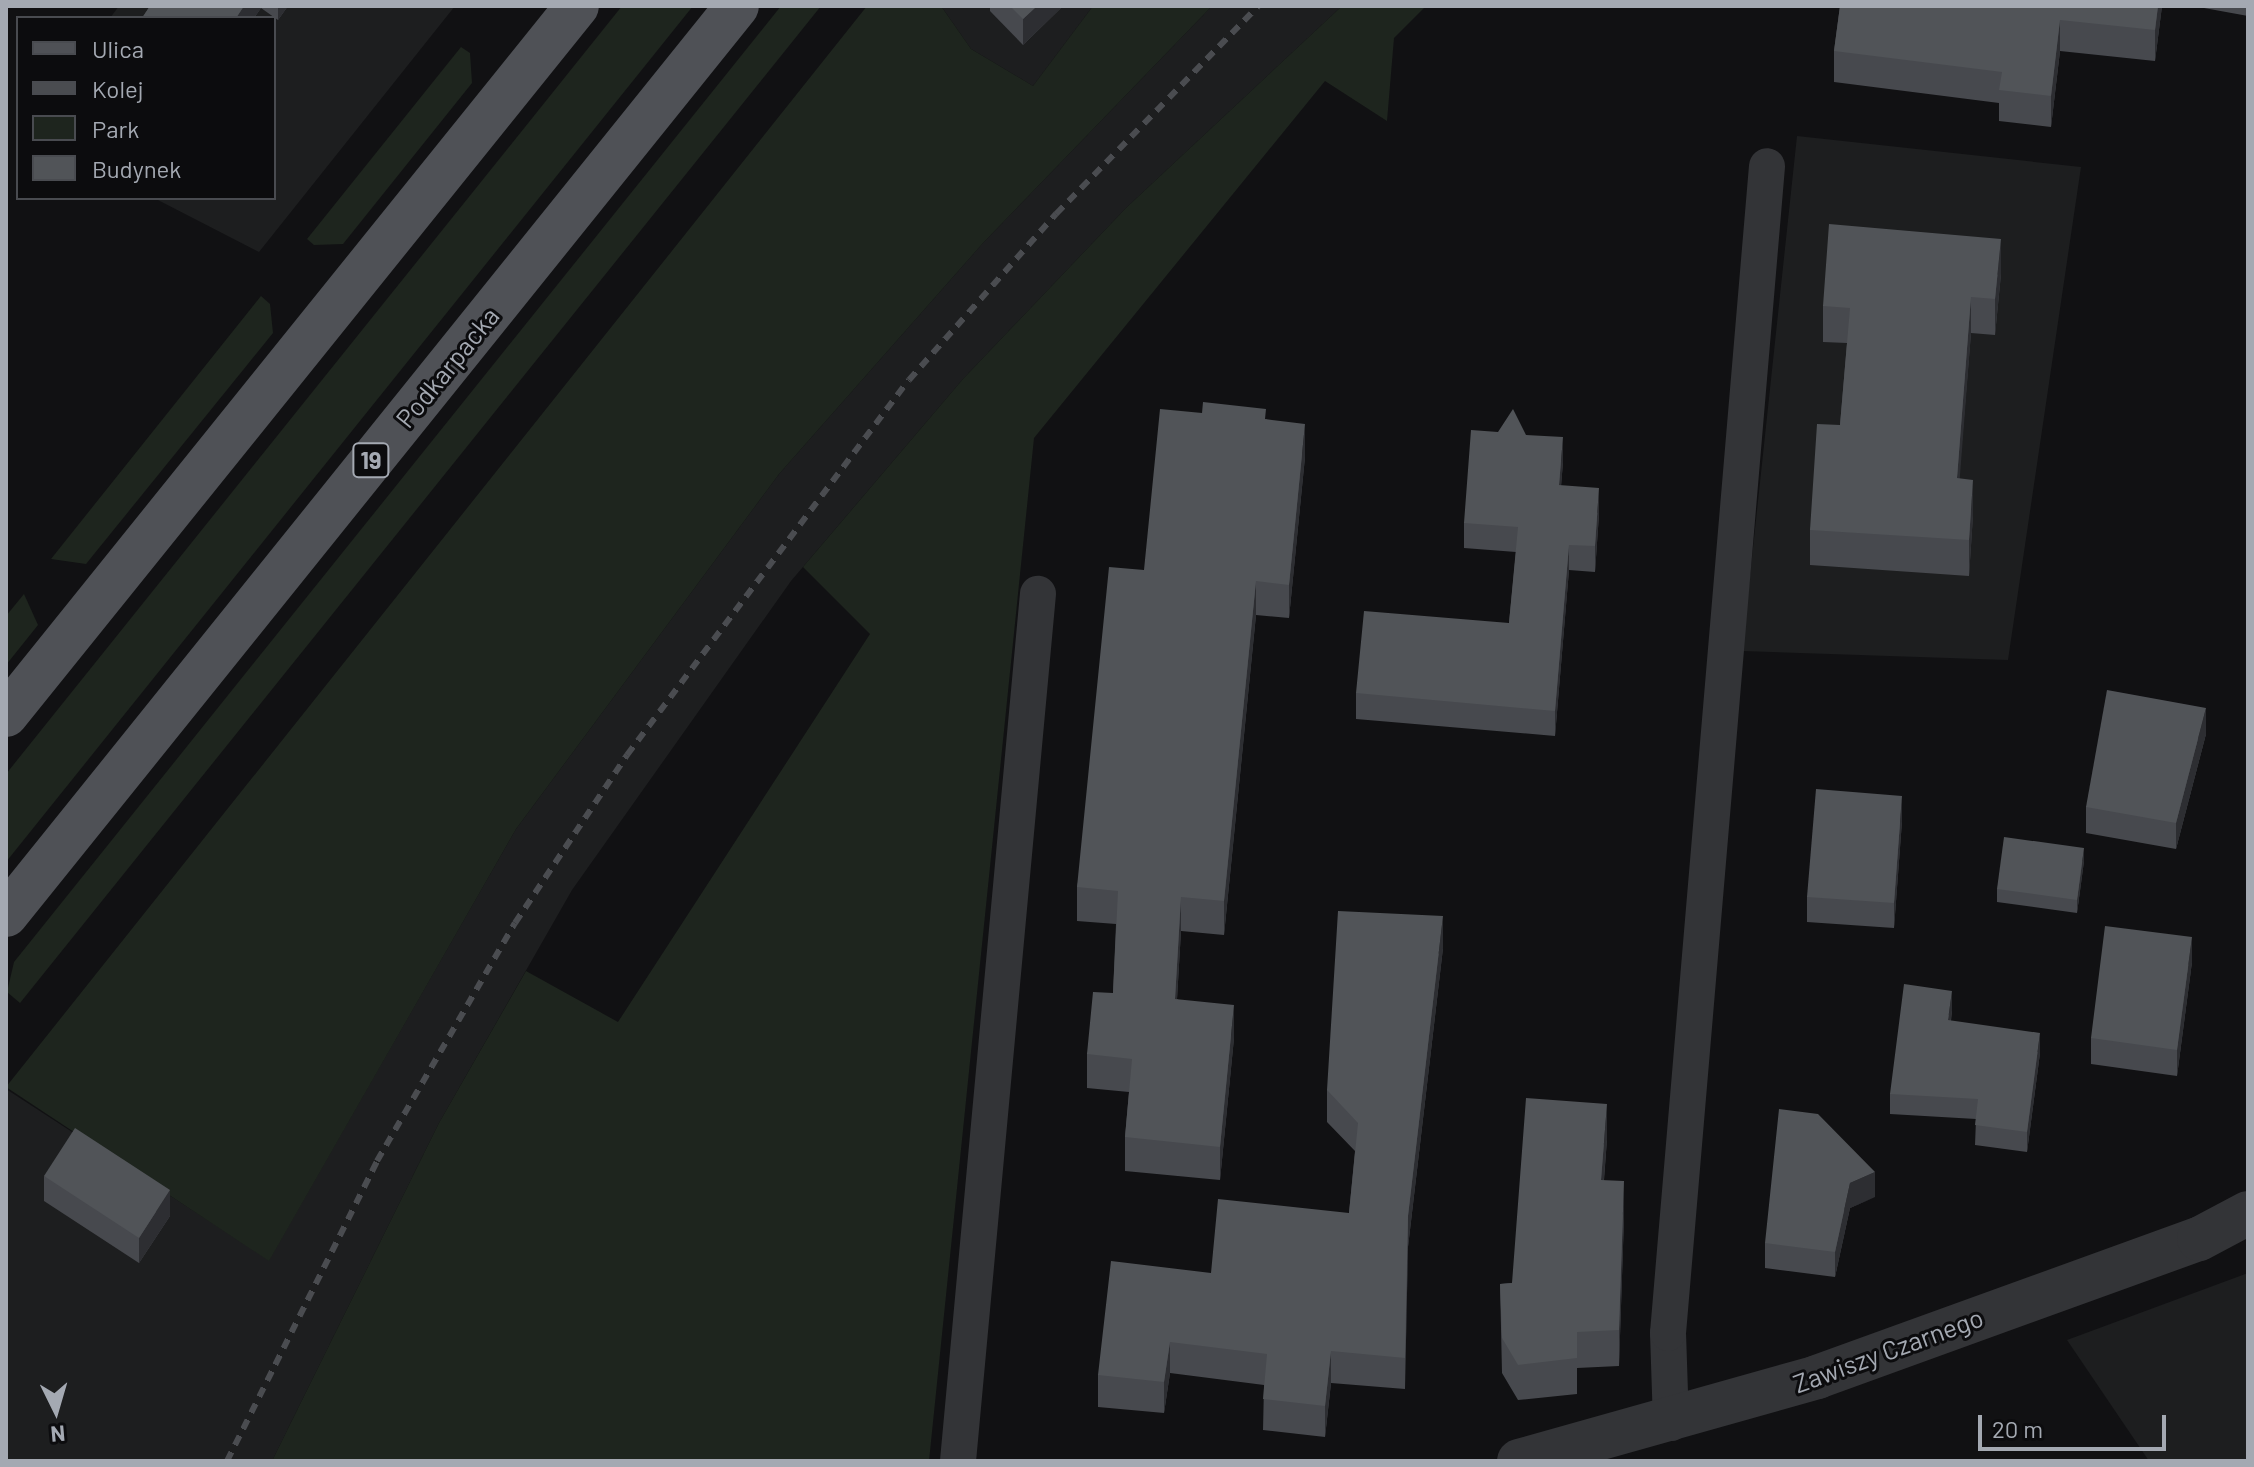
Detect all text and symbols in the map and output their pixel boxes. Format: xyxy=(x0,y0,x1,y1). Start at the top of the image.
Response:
legend xyxy=(16,16,276,200)
text: Ulica xyxy=(92,34,144,63)
text: Kolej xyxy=(92,74,144,103)
text: Park xyxy=(92,114,139,143)
text: Budynek xyxy=(92,154,181,183)
street label: Podkarpacka xyxy=(389,300,505,434)
road number: 19 xyxy=(351,440,391,480)
street label: Zawiszy Czarnego xyxy=(1789,1301,1987,1399)
north arrow xyxy=(16,1371,96,1451)
scale bar xyxy=(1982,1399,2170,1449)
text: 20 m xyxy=(1992,1414,2043,1443)
text: N xyxy=(50,1421,67,1448)

